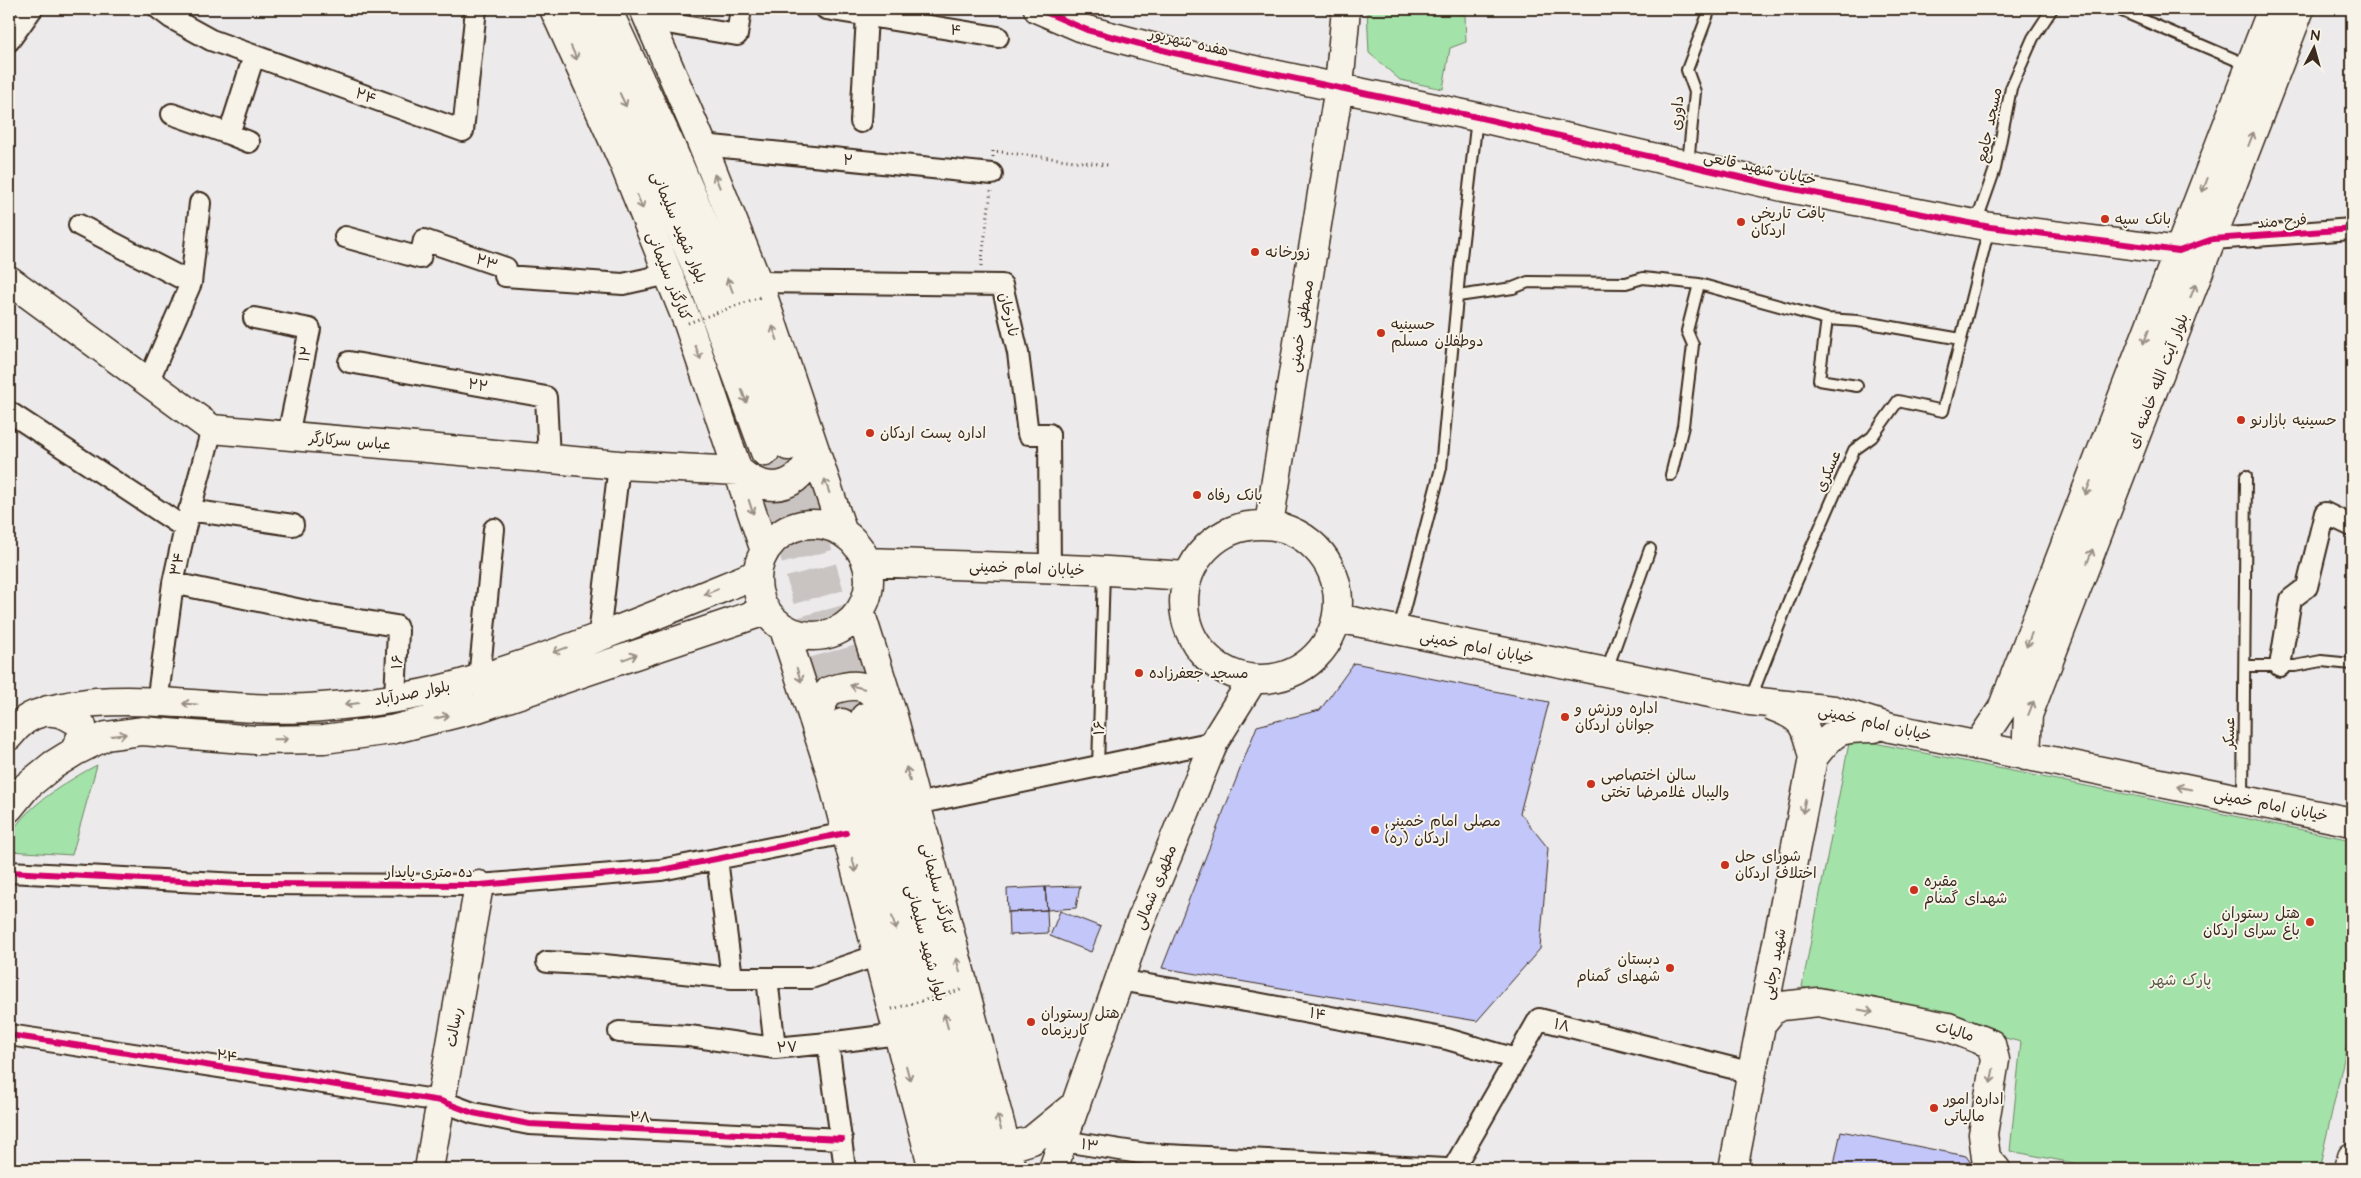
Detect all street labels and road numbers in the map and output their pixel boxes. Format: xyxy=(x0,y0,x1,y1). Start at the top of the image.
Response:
street label: ۴ xyxy=(949,19,963,42)
street label: هفده شهریور xyxy=(1146,23,1231,62)
street label: ۲۴ xyxy=(352,83,379,110)
street label: مسجد جامع xyxy=(1971,86,2008,165)
street label: داوری xyxy=(1666,95,1689,131)
street label: خیابان شهید قانعی xyxy=(1702,146,1818,191)
street label: ۲ xyxy=(842,150,854,171)
street label: بلوار شهید سلیمانی xyxy=(645,168,712,287)
street label: فرح مند xyxy=(2256,209,2308,234)
street label: کنارگذر سلیمانی xyxy=(641,228,696,324)
street label: ۲۳ xyxy=(473,249,501,276)
street label: مصطفی خمینی xyxy=(1284,278,1319,374)
street label: نادرخان xyxy=(993,290,1024,340)
street label: بلوار آیت الله خامنه ای xyxy=(2123,311,2194,452)
street label: ۱۲ xyxy=(294,344,317,364)
street label: ۲۲ xyxy=(466,373,490,398)
street label: عباس سرکارگر xyxy=(306,427,392,456)
street label: عسکری xyxy=(1810,447,1847,495)
street label: ۳۴ xyxy=(165,550,190,578)
street label: خیابان امام خمینی xyxy=(969,556,1085,581)
street label: خیابان امام خمینی xyxy=(1418,626,1536,669)
street label: ۱۶ xyxy=(387,654,408,670)
street label: بلوار صدرآباد xyxy=(372,676,452,711)
street label: خیابان امام خمینی xyxy=(1816,700,1934,747)
street label: عسکر xyxy=(2219,717,2240,751)
street label: ۱۶ xyxy=(1089,720,1110,736)
street label: خیابان امام خمینی xyxy=(2212,784,2330,827)
street label: کنارگذر سلیمانی xyxy=(915,841,960,938)
street label: مطهری شمالی xyxy=(1129,842,1182,933)
street label: ده متری پایدار xyxy=(384,862,473,883)
street label: بلوار شهید سلیمانی xyxy=(900,882,951,1004)
street label: شهید رجایی xyxy=(1757,927,1792,1002)
street label: ۱۴ xyxy=(1308,1003,1328,1026)
street label: رسالت xyxy=(441,1005,468,1049)
street label: ۱۸ xyxy=(1552,1013,1572,1038)
street label: مالیات xyxy=(1933,1016,1977,1047)
street label: ۲۷ xyxy=(776,1036,798,1059)
street label: ۲۴ xyxy=(215,1044,239,1069)
street label: ۲۸ xyxy=(629,1106,651,1129)
street label: ۱۳ xyxy=(1080,1134,1100,1157)

